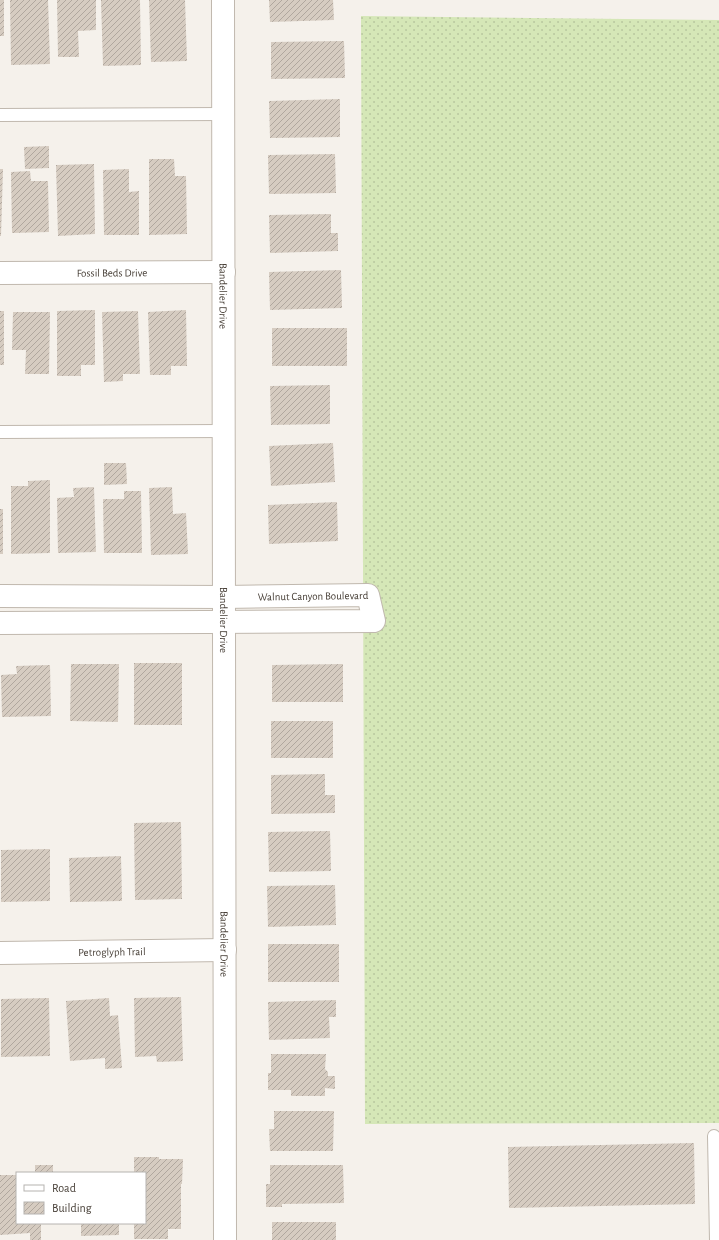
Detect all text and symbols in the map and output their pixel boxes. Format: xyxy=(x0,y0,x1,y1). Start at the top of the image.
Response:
street label: Bandelier Drive xyxy=(217,263,229,329)
street label: Fossil Beds Drive xyxy=(77,267,147,279)
street label: Bandelier Drive xyxy=(218,587,229,653)
street label: Walnut Canyon Boulevard xyxy=(258,590,369,603)
street label: Bandelier Drive xyxy=(218,911,230,977)
street label: Petroglyph Trail xyxy=(78,946,146,958)
legend xyxy=(16,1172,146,1224)
text: Road xyxy=(52,1182,76,1194)
text: Building xyxy=(52,1202,92,1214)

